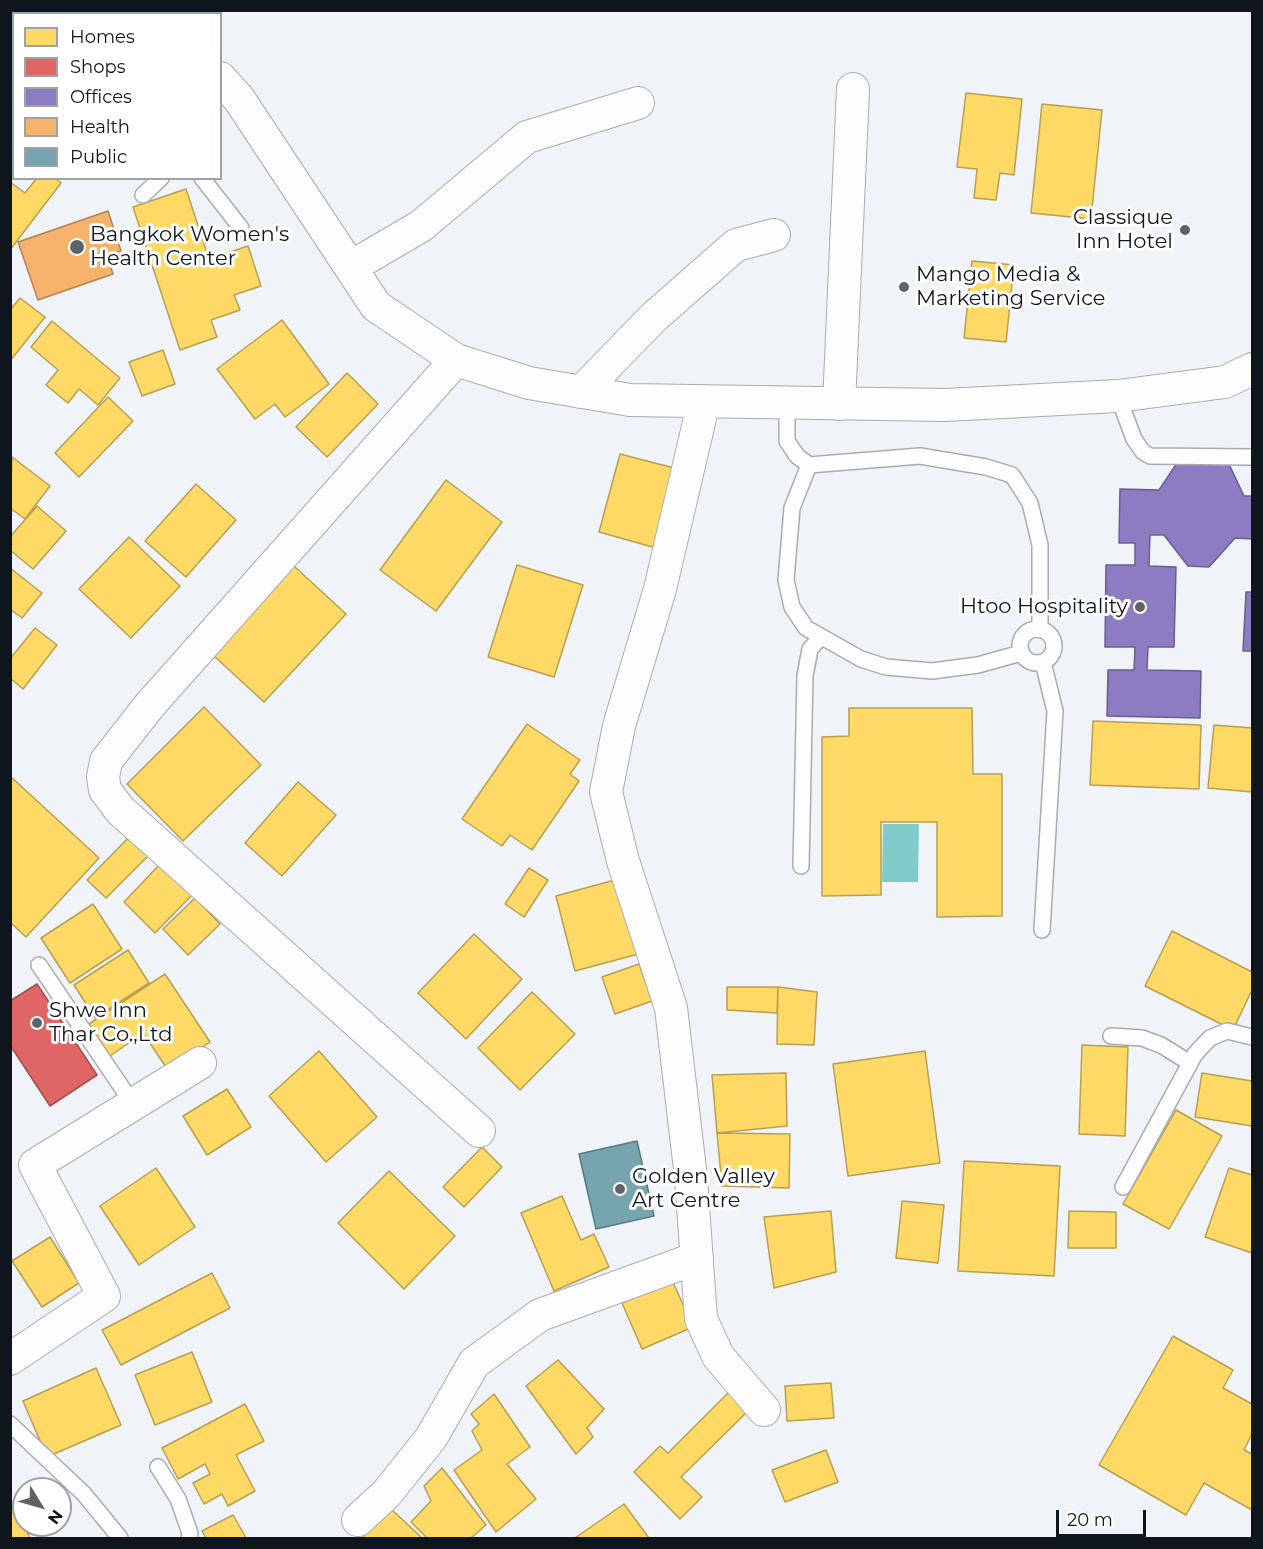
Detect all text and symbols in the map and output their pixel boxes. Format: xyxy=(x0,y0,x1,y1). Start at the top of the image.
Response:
legend xyxy=(12,12,222,180)
text: Homes xyxy=(70,26,135,48)
text: Shops xyxy=(70,56,126,78)
text: Offices xyxy=(70,86,132,108)
text: Health xyxy=(70,116,130,138)
text: Public xyxy=(70,146,127,168)
place label: Classique Inn Hotel xyxy=(1073,205,1173,255)
place label: Bangkok Women's Health Center xyxy=(90,222,289,272)
marker: Classique Inn Hotel xyxy=(1178,223,1192,237)
marker: Bangkok Women's Health Center xyxy=(68,238,86,256)
place label: Mango Media & Marketing Service xyxy=(916,262,1105,312)
marker: Mango Media & Marketing Service xyxy=(897,280,911,294)
place label: Htoo Hospitality xyxy=(960,594,1128,620)
marker: Htoo Hospitality xyxy=(1133,600,1147,614)
place label: Shwe Inn Thar Co.,Ltd xyxy=(49,998,172,1048)
marker: Shwe Inn Thar Co.,Ltd xyxy=(30,1016,44,1030)
place label: Golden Valley Art Centre xyxy=(632,1164,775,1214)
marker: Golden Valley Art Centre xyxy=(613,1182,627,1196)
north arrow xyxy=(12,1477,72,1537)
scale bar xyxy=(1059,1498,1149,1536)
text: N xyxy=(44,1506,67,1528)
text: 20 m xyxy=(1067,1509,1113,1531)

